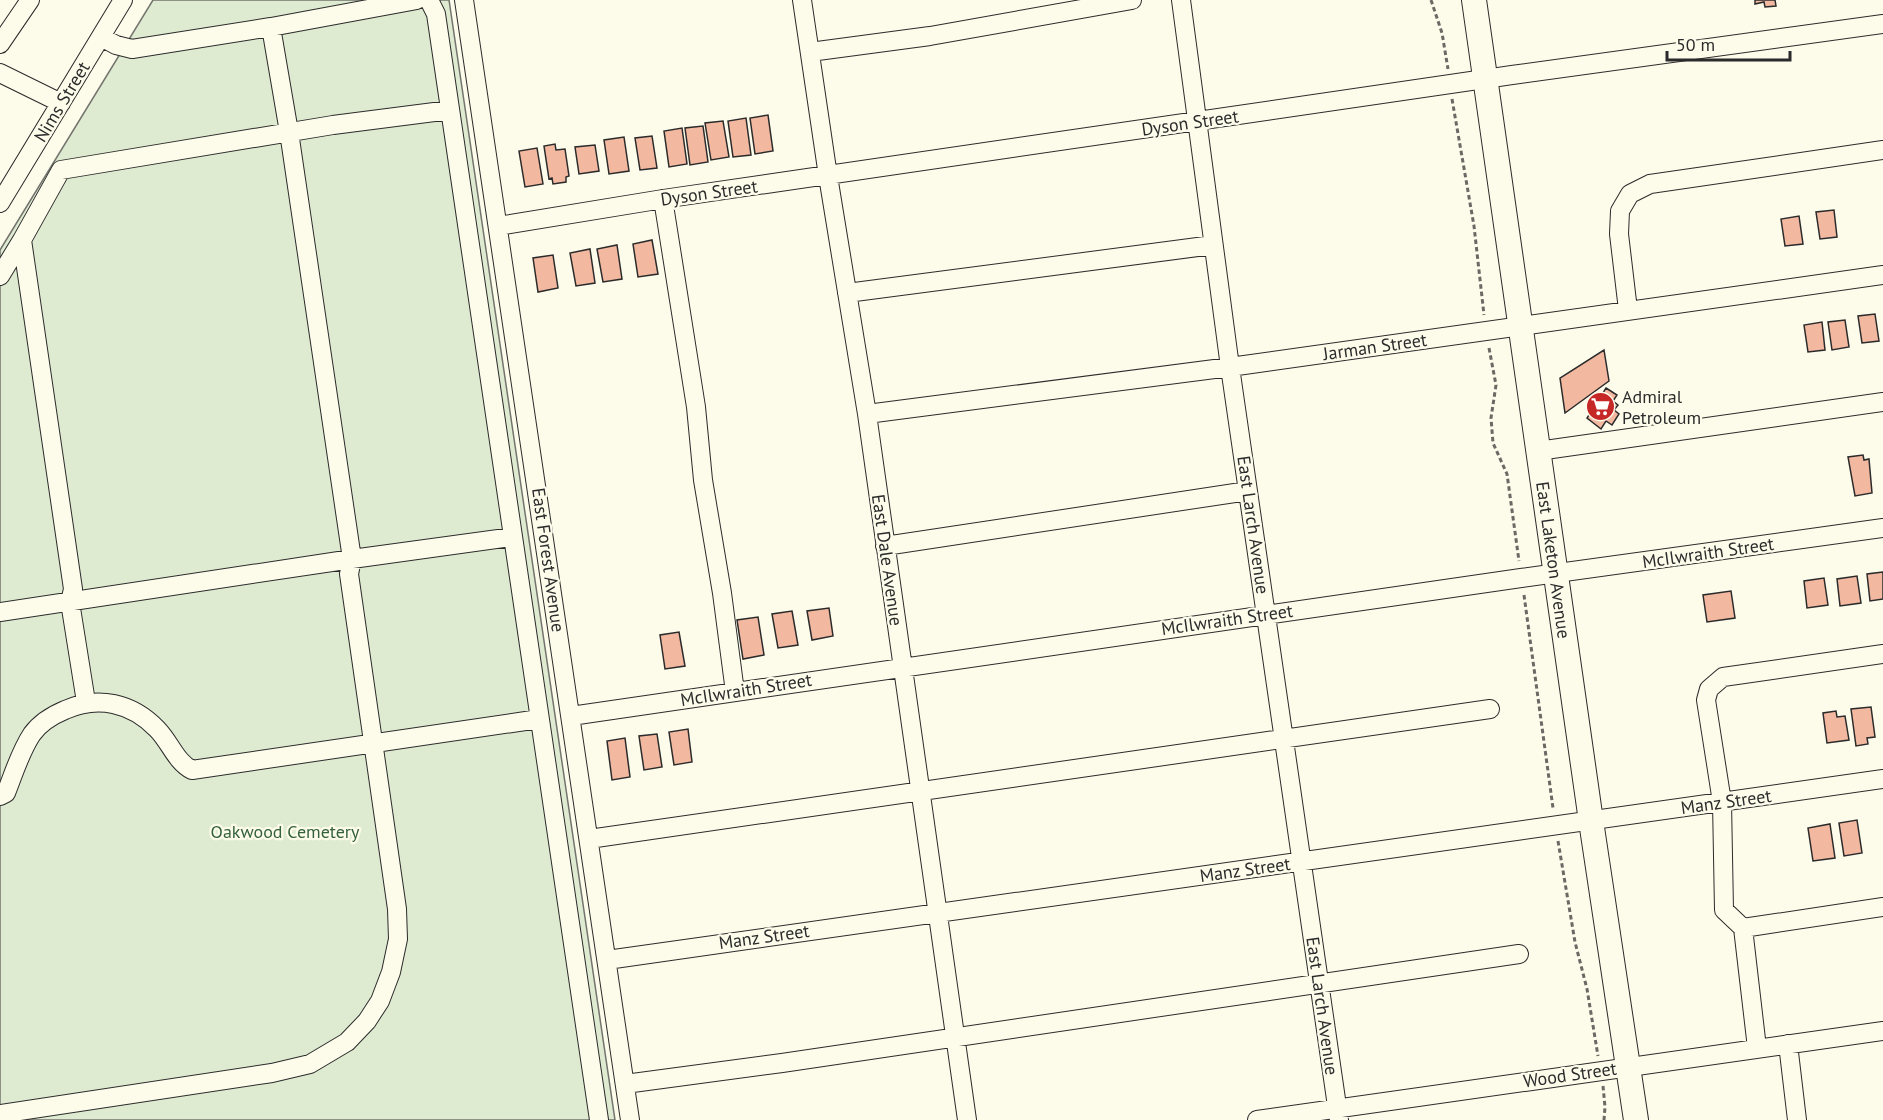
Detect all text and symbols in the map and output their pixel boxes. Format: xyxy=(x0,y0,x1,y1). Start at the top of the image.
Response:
scale bar xyxy=(1667,24,1790,62)
text: 50 m xyxy=(1676,33,1715,56)
street label: Nims Street xyxy=(29,57,95,146)
street label: Dyson Street xyxy=(1140,104,1240,141)
street label: Dyson Street xyxy=(659,174,759,211)
street label: Jarman Street xyxy=(1321,328,1428,365)
place label: Admiral Petroleum xyxy=(1622,385,1701,429)
supermarket icon: Admiral Petroleum xyxy=(1585,391,1617,423)
street label: East Larch Avenue xyxy=(1232,454,1275,596)
street label: East Laketon Avenue xyxy=(1531,480,1576,640)
street label: East Forest Avenue xyxy=(527,486,570,634)
street label: East Dale Avenue xyxy=(867,493,908,627)
street label: McIlwraith Street xyxy=(1641,532,1775,573)
street label: McIlwraith Street xyxy=(1160,599,1294,640)
street label: McIlwraith Street xyxy=(679,668,813,711)
street label: Manz Street xyxy=(1679,784,1773,819)
park label: Oakwood Cemetery xyxy=(211,820,360,843)
street label: Manz Street xyxy=(1198,852,1292,887)
street label: Manz Street xyxy=(717,919,811,954)
street label: East Larch Avenue xyxy=(1301,935,1344,1077)
street label: Wood Street xyxy=(1522,1057,1618,1092)

